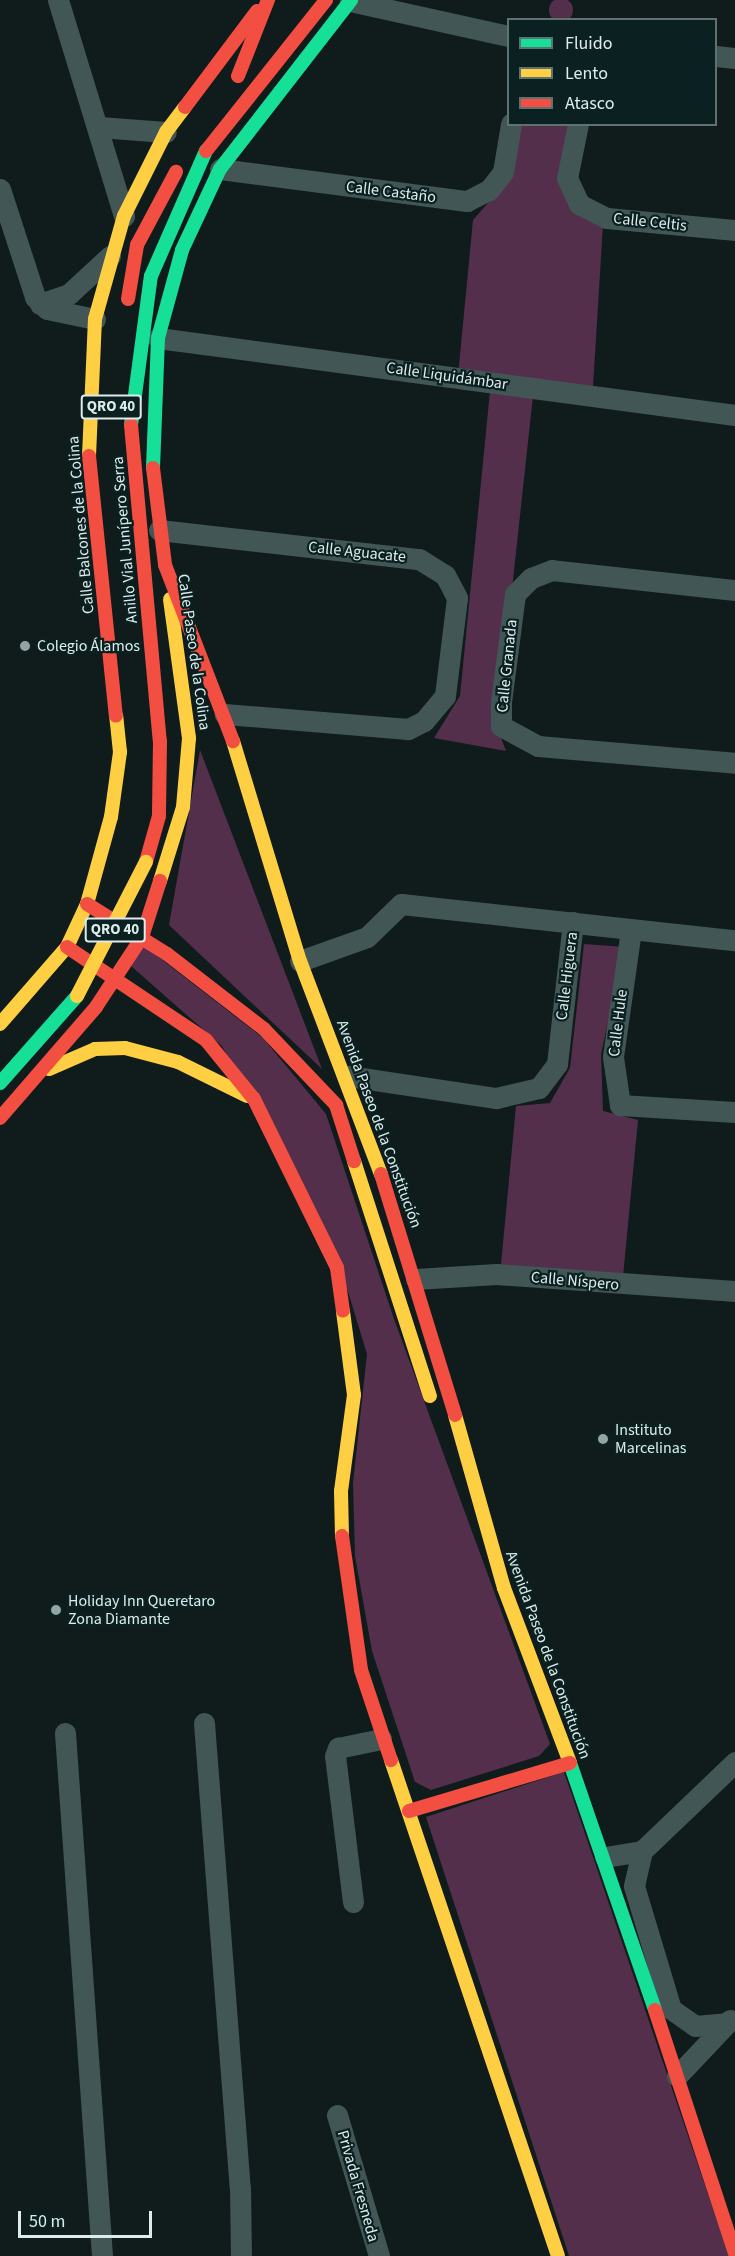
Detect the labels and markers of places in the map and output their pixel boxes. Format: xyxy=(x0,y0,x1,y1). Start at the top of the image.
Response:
place label: Colegio Álamos xyxy=(37,636,140,656)
marker: Colegio Álamos xyxy=(18,639,32,653)
place label: Instituto Marcelinas xyxy=(615,1420,687,1458)
marker: Instituto Marcelinas xyxy=(596,1432,610,1446)
place label: Holiday Inn Queretaro Zona Diamante xyxy=(68,1591,215,1629)
marker: Holiday Inn Queretaro Zona Diamante xyxy=(49,1603,63,1617)

